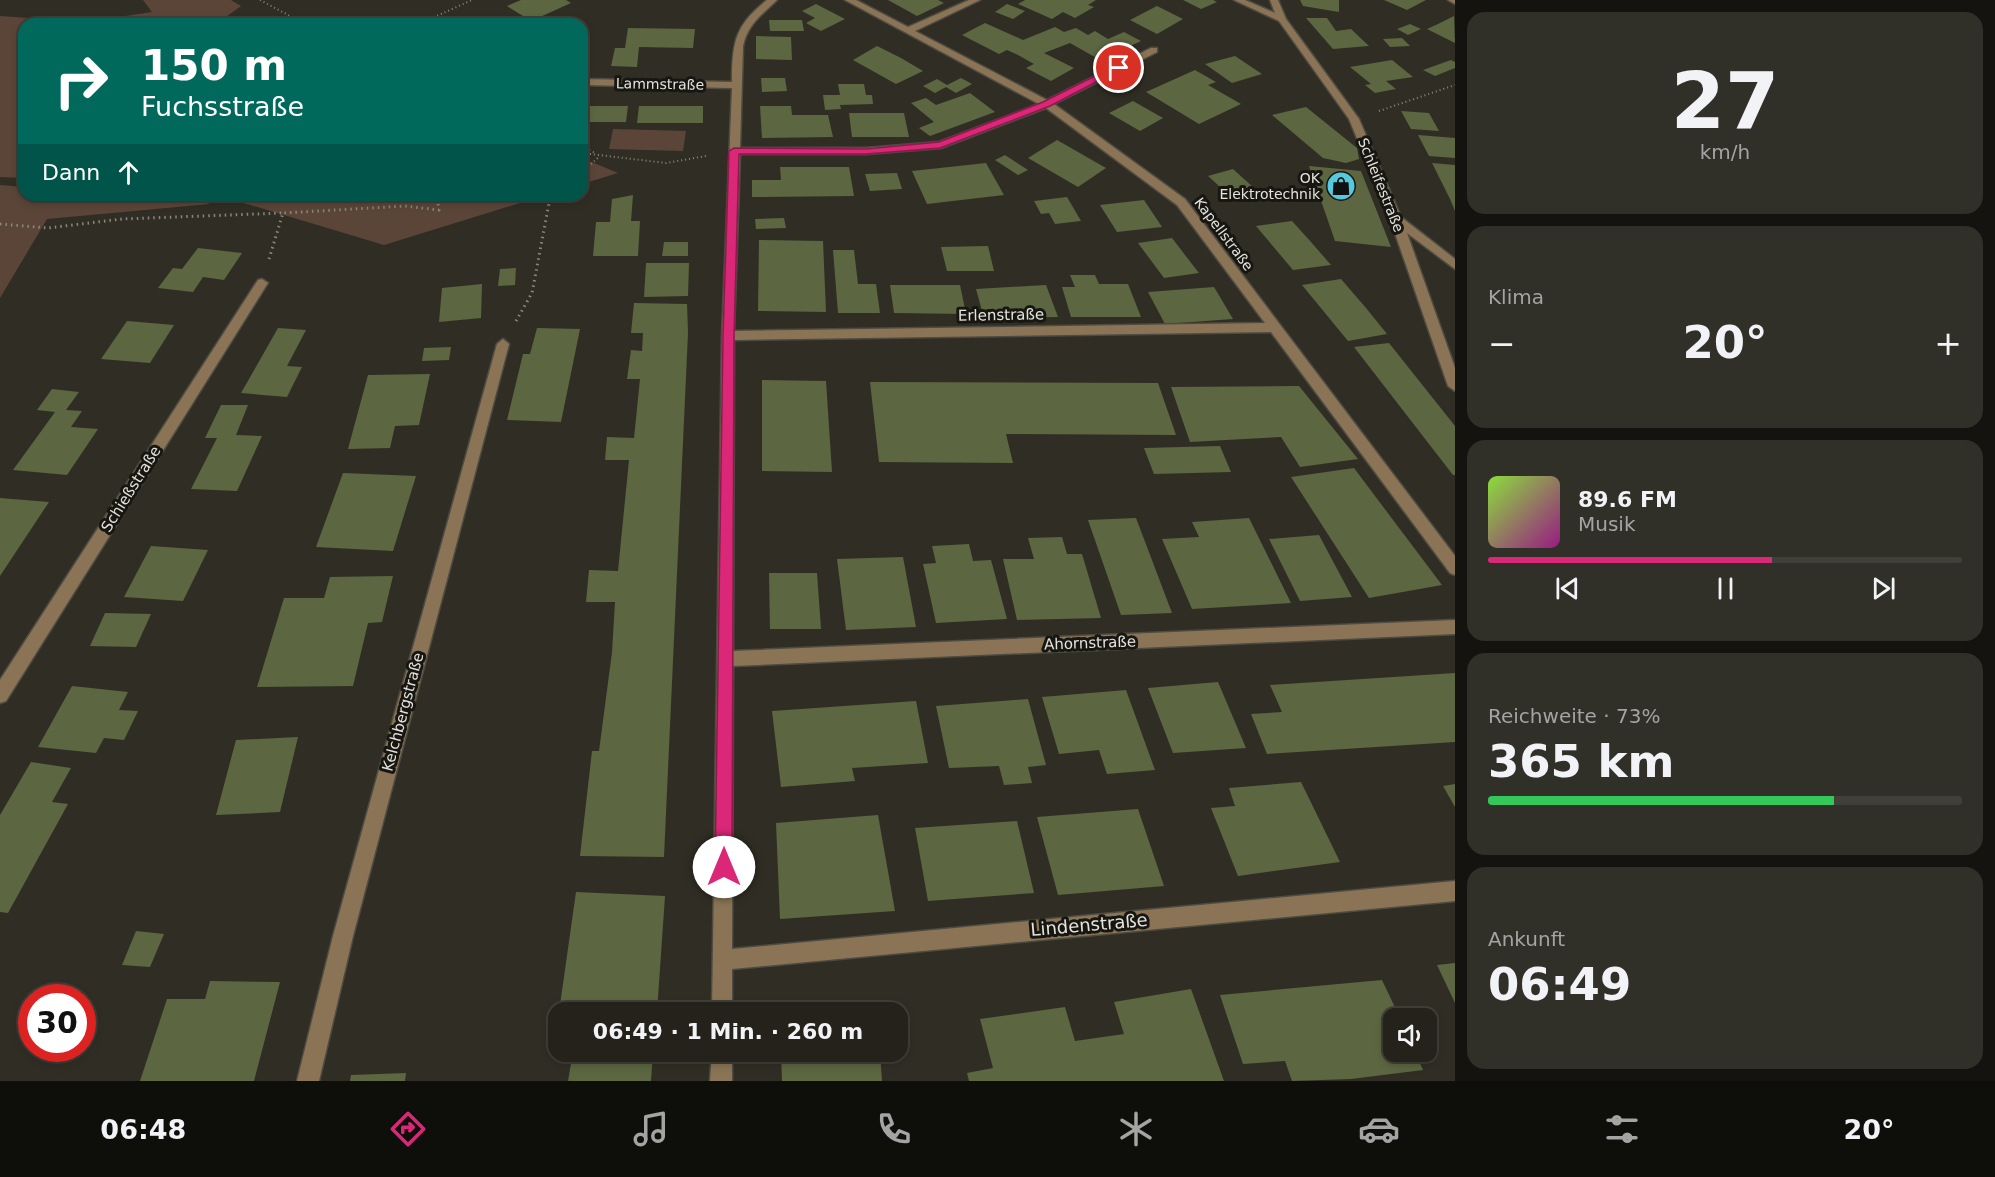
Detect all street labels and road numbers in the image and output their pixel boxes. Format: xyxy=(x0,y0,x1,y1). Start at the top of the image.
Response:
street label: Lammstraße xyxy=(616,75,704,93)
street label: Schleifestraße xyxy=(1355,136,1407,234)
street label: Kapellstraße xyxy=(1191,194,1257,274)
street label: Erlenstraße xyxy=(958,305,1044,325)
street label: Schießstraße xyxy=(97,443,165,535)
street label: Ahornstraße xyxy=(1044,632,1136,654)
street label: Kelchbergstraße xyxy=(378,651,428,773)
street label: Lindenstraße xyxy=(1029,909,1148,940)

